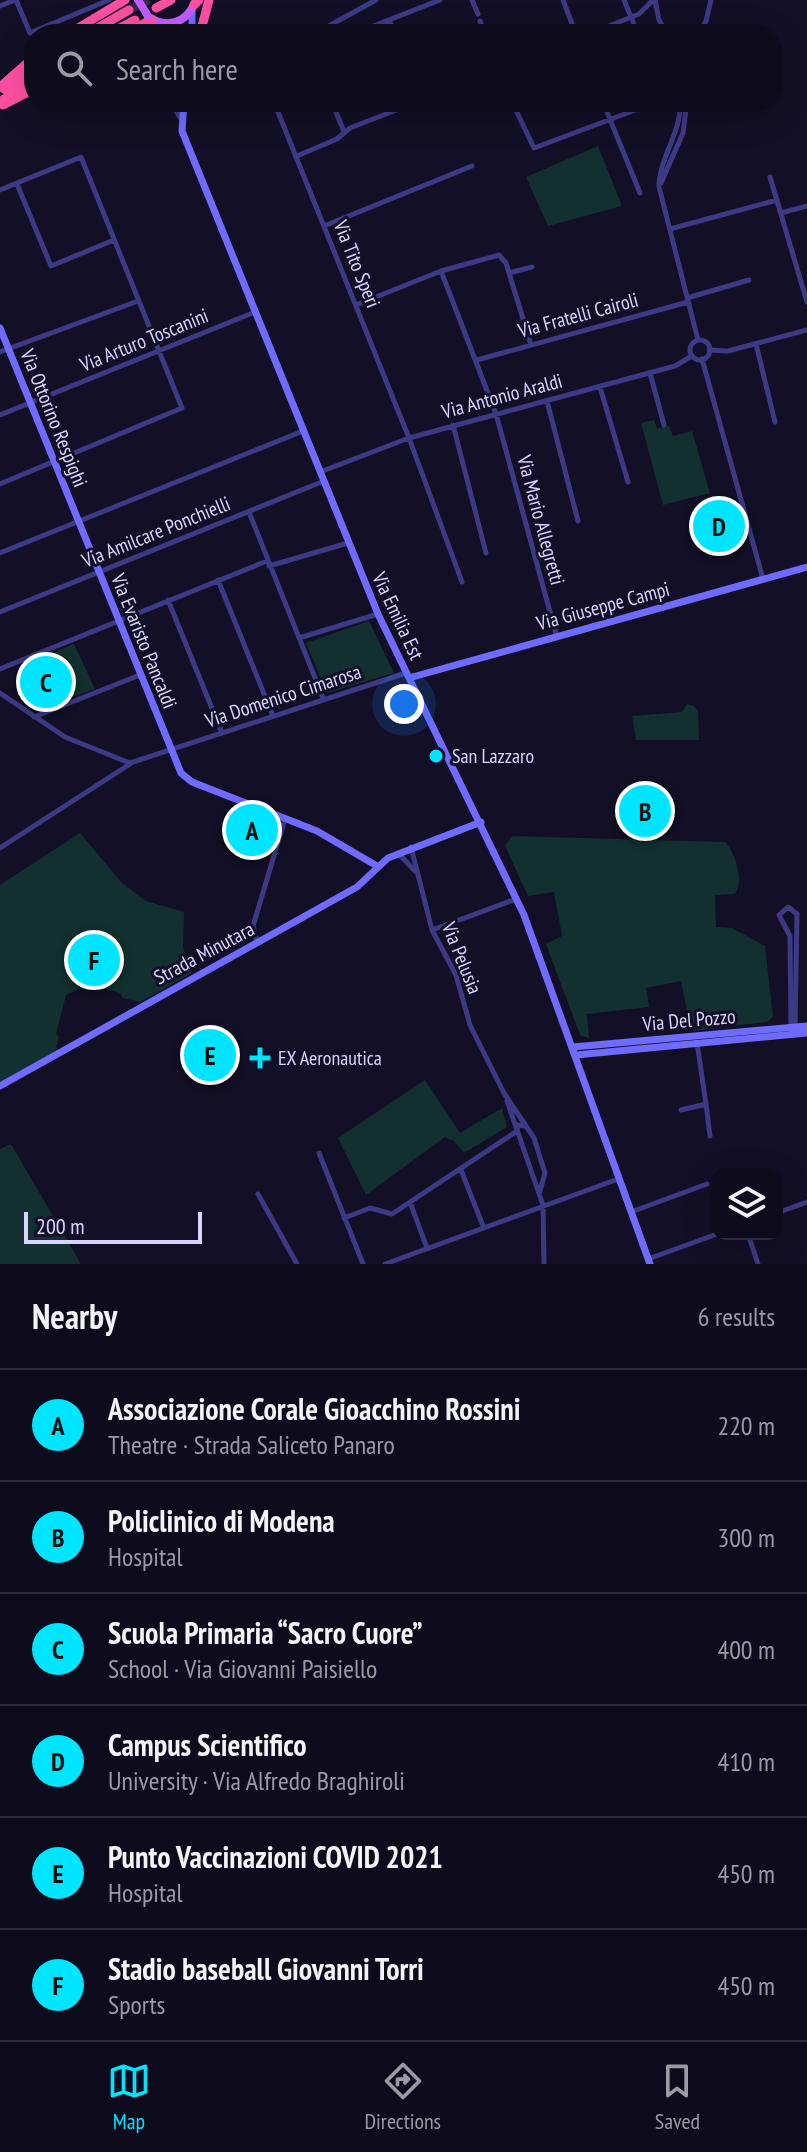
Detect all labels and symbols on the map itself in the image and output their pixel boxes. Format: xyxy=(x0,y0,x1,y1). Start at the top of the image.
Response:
street label: Via Tito Speri xyxy=(327,215,386,312)
street label: Via Fratelli Cairoli xyxy=(514,286,641,344)
street label: Via Arturo Toscanini xyxy=(75,302,212,378)
street label: Via Ottorino Respighi xyxy=(14,344,93,491)
street label: Via Antonio Araldi xyxy=(438,367,565,425)
street label: Via Mario Allegretti xyxy=(511,451,571,588)
street label: Via Amilcare Ponchielli xyxy=(77,490,234,574)
pin: D xyxy=(693,496,745,556)
street label: Via Emilia Est xyxy=(366,567,430,664)
street label: Via Evaristo Pancaldi xyxy=(105,569,183,712)
street label: Via Giuseppe Campi xyxy=(533,576,672,636)
pin: C xyxy=(20,652,72,712)
street label: Via Domenico Cimarosa xyxy=(201,659,364,734)
your location xyxy=(384,684,424,724)
place label: San Lazzaro xyxy=(452,743,534,769)
marker: San Lazzaro xyxy=(427,747,445,765)
pin: B xyxy=(619,781,671,841)
pin: A xyxy=(226,800,278,860)
street label: Strada Minutara xyxy=(149,916,259,990)
street label: Via Pelusia xyxy=(436,917,488,998)
pin: F xyxy=(68,930,120,990)
street label: Via Del Pozzo xyxy=(640,1003,737,1037)
pin: E xyxy=(184,1025,236,1085)
place label: EX Aeronautica xyxy=(278,1045,382,1071)
marker: EX Aeronautica xyxy=(249,1047,271,1069)
scale bar xyxy=(24,1208,202,1244)

